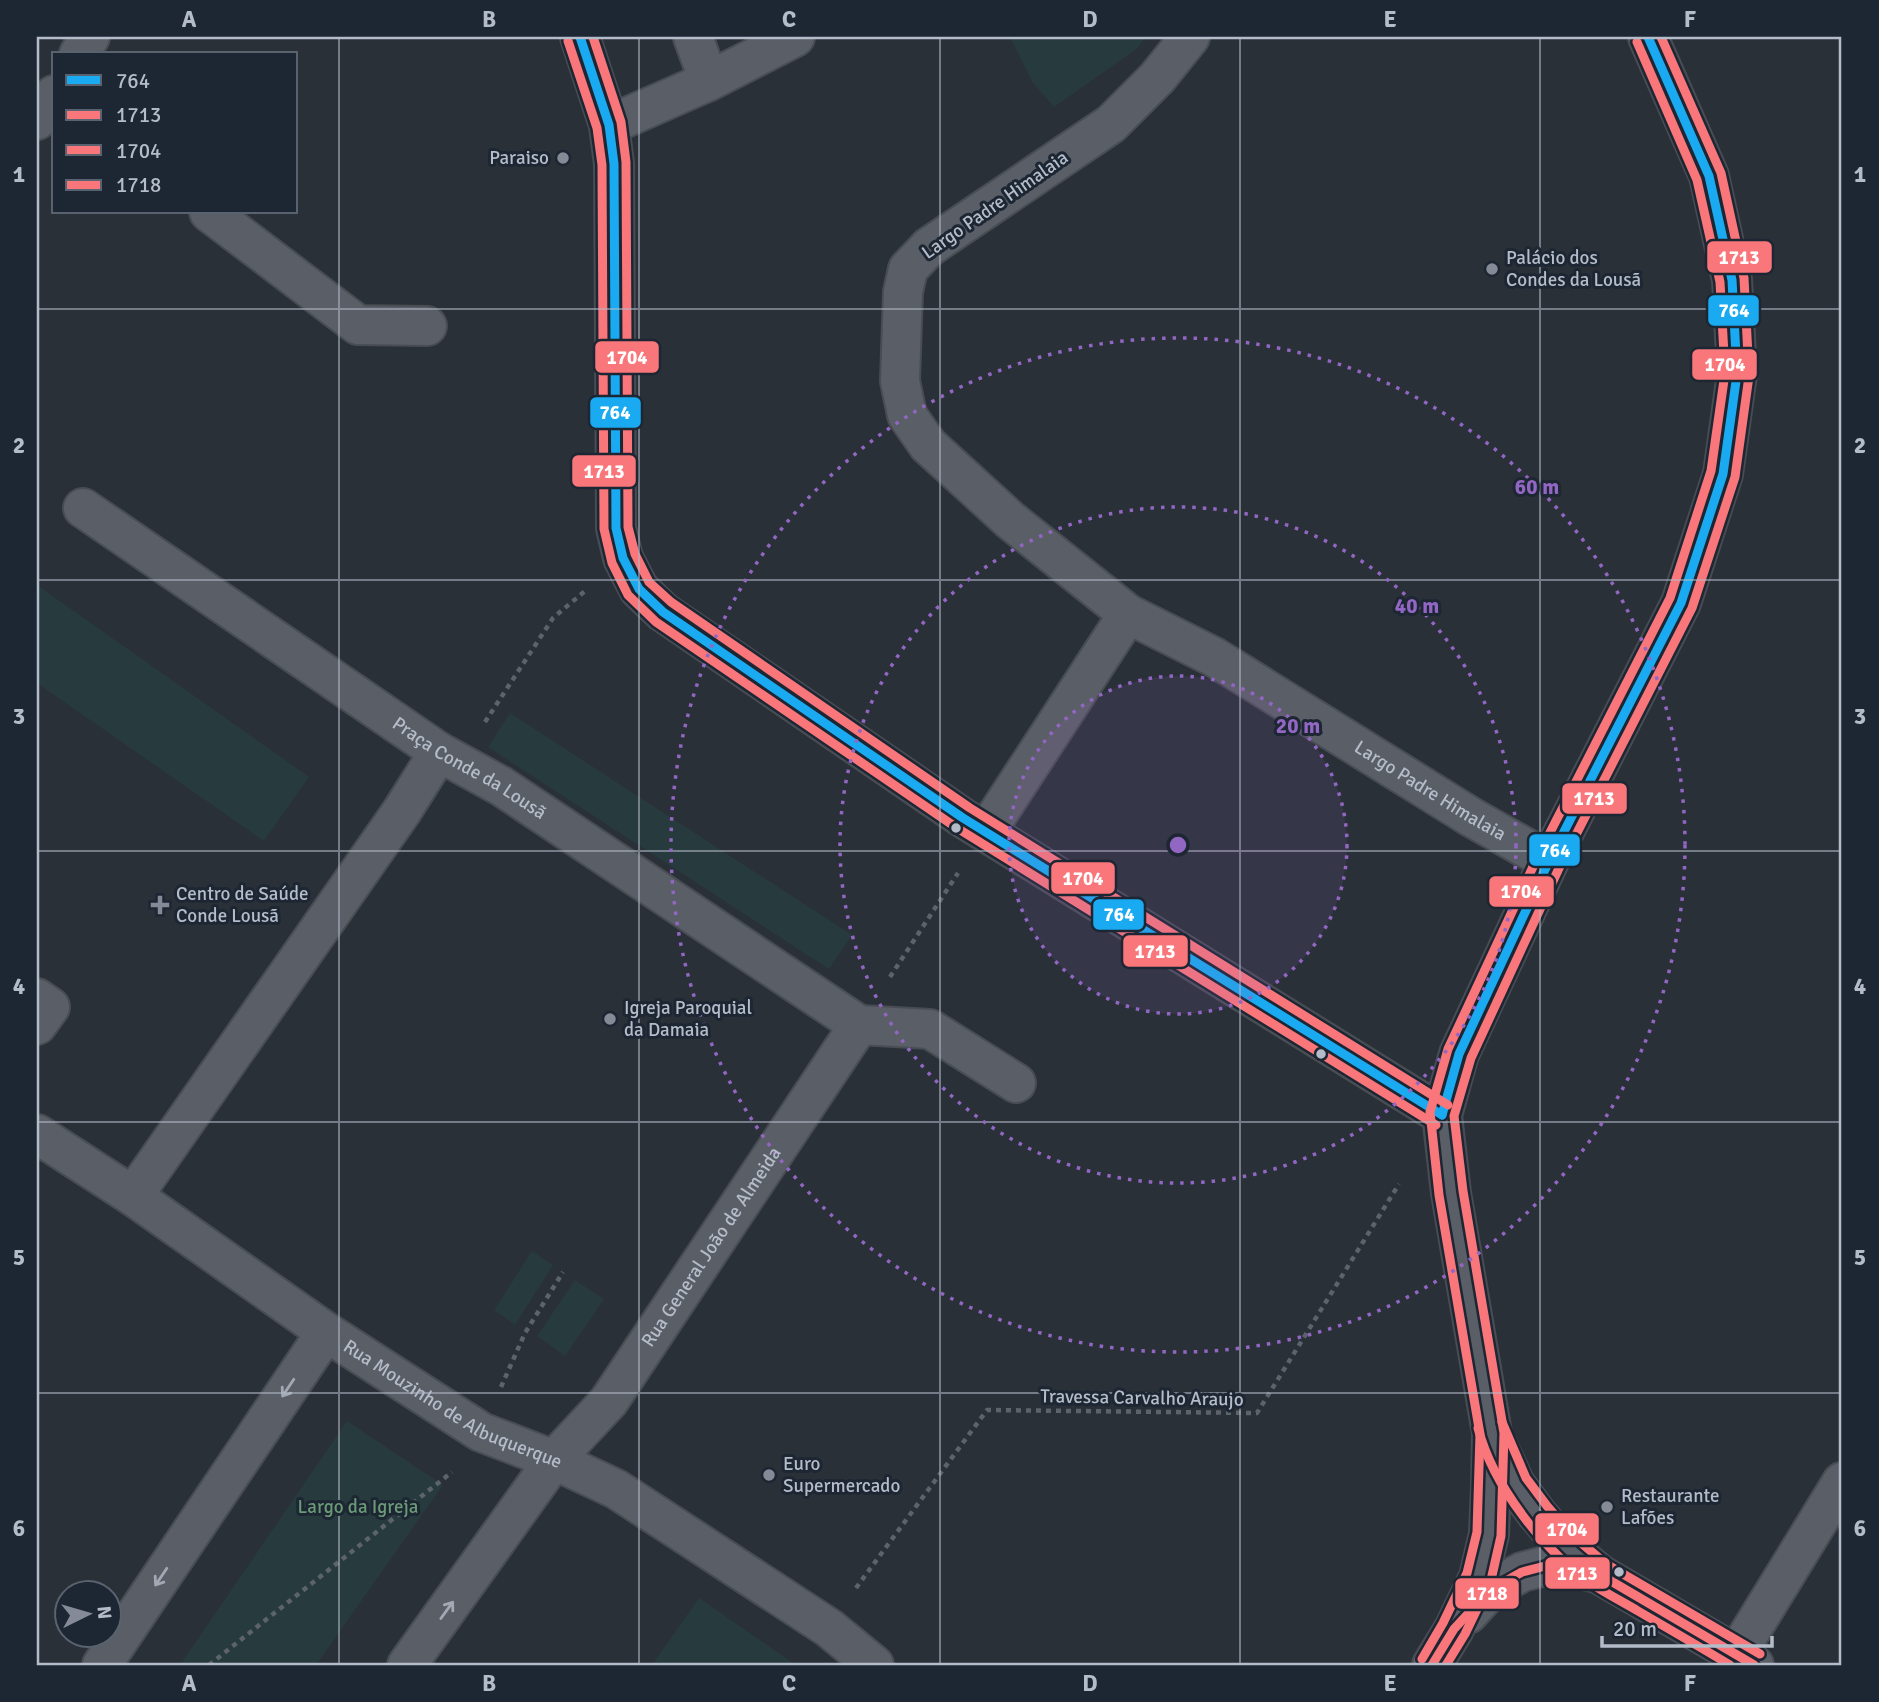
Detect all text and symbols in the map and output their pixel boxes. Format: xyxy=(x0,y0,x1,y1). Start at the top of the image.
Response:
text: A xyxy=(182,5,197,34)
text: B xyxy=(482,5,496,34)
text: C xyxy=(782,5,796,34)
text: D xyxy=(1082,5,1098,34)
text: E xyxy=(1383,5,1397,34)
text: F xyxy=(1684,5,1696,34)
legend xyxy=(52,52,298,214)
text: 764 xyxy=(116,68,150,94)
text: 1713 xyxy=(116,102,161,128)
text: 1704 xyxy=(116,138,161,164)
street label: Largo Padre Himalaia xyxy=(917,145,1073,265)
place label: Paraiso xyxy=(489,146,549,170)
marker: Paraiso xyxy=(555,150,571,166)
text: 1 xyxy=(13,160,25,189)
text: 1 xyxy=(1854,160,1866,189)
text: 1718 xyxy=(116,172,161,198)
line badge: 1713 xyxy=(1706,240,1773,274)
place label: Palácio dos Condes da Lousã xyxy=(1506,246,1641,292)
text: 1713 xyxy=(1718,246,1760,270)
marker: Palácio dos Condes da Lousã xyxy=(1484,261,1500,277)
line badge: 764 xyxy=(1707,294,1760,327)
text: 764 xyxy=(1719,299,1749,323)
line badge: 1704 xyxy=(594,340,660,374)
text: 1704 xyxy=(606,346,648,370)
line badge: 1704 xyxy=(1691,348,1758,381)
text: 1704 xyxy=(1704,353,1746,377)
line badge: 764 xyxy=(589,396,642,429)
text: 764 xyxy=(600,401,630,425)
text: 2 xyxy=(13,431,25,460)
text: 2 xyxy=(1854,431,1866,460)
line badge: 1713 xyxy=(571,454,637,488)
text: 1713 xyxy=(583,460,625,484)
text: 60 m xyxy=(1515,474,1559,500)
text: 40 m xyxy=(1395,593,1439,619)
text: 3 xyxy=(13,702,25,731)
text: 3 xyxy=(1854,702,1866,731)
street label: Praça Conde da Lousã xyxy=(388,712,551,825)
text: 20 m xyxy=(1276,713,1320,739)
street label: Largo Padre Himalaia xyxy=(1350,735,1510,846)
line badge: 1713 xyxy=(1561,782,1628,815)
text: 1713 xyxy=(1573,787,1615,811)
unlabelled marker xyxy=(949,821,963,835)
centre of rings xyxy=(1166,833,1190,857)
line badge: 764 xyxy=(1528,833,1581,867)
text: 764 xyxy=(1540,839,1570,863)
line badge: 1704 xyxy=(1050,861,1116,895)
text: 1704 xyxy=(1062,867,1104,891)
line badge: 1704 xyxy=(1488,875,1555,908)
text: 1704 xyxy=(1500,880,1542,904)
place label: Centro de Saúde Conde Lousã xyxy=(176,882,308,928)
marker: Centro de Saúde Conde Lousã xyxy=(150,895,170,915)
line badge: 764 xyxy=(1092,898,1145,931)
text: 764 xyxy=(1104,903,1134,927)
line badge: 1713 xyxy=(1122,934,1189,968)
text: 1713 xyxy=(1134,940,1176,964)
text: 4 xyxy=(13,972,25,1001)
text: 4 xyxy=(1854,972,1866,1001)
place label: Igreja Paroquial da Damaia xyxy=(624,996,752,1042)
marker: Igreja Paroquial da Damaia xyxy=(602,1011,618,1027)
unlabelled marker xyxy=(1314,1047,1328,1061)
street label: Rua General João de Almeida xyxy=(636,1142,787,1352)
text: 5 xyxy=(13,1243,25,1272)
text: 5 xyxy=(1854,1243,1866,1272)
street label: Rua Mouzinho de Albuquerque xyxy=(339,1334,566,1474)
one-way arrow xyxy=(281,1378,295,1397)
street label: Travessa Carvalho Araujo xyxy=(1040,1384,1244,1412)
place label: Euro Supermercado xyxy=(783,1452,900,1498)
marker: Euro Supermercado xyxy=(761,1467,777,1483)
place label: Restaurante Lafões xyxy=(1621,1484,1720,1530)
park label: Largo da Igreja xyxy=(298,1495,418,1519)
marker: Restaurante Lafões xyxy=(1599,1499,1615,1515)
line badge: 1704 xyxy=(1534,1512,1600,1546)
text: 6 xyxy=(13,1514,25,1543)
text: 6 xyxy=(1854,1514,1866,1543)
text: 1704 xyxy=(1546,1518,1588,1542)
line badge: 1713 xyxy=(1544,1556,1611,1590)
text: 1713 xyxy=(1556,1562,1598,1586)
unlabelled marker xyxy=(1612,1565,1626,1579)
one-way arrow xyxy=(154,1567,168,1587)
line badge: 1718 xyxy=(1454,1577,1520,1610)
north arrow xyxy=(52,1580,122,1650)
text: 1718 xyxy=(1466,1582,1508,1606)
one-way arrow xyxy=(440,1601,454,1620)
scale bar xyxy=(1602,1604,1772,1648)
text: N xyxy=(91,1605,116,1620)
text: 20 m xyxy=(1613,1616,1657,1642)
text: A xyxy=(182,1669,197,1698)
text: B xyxy=(482,1669,496,1698)
text: C xyxy=(782,1669,796,1698)
text: D xyxy=(1082,1669,1098,1698)
text: E xyxy=(1383,1669,1397,1698)
text: F xyxy=(1684,1669,1696,1698)

